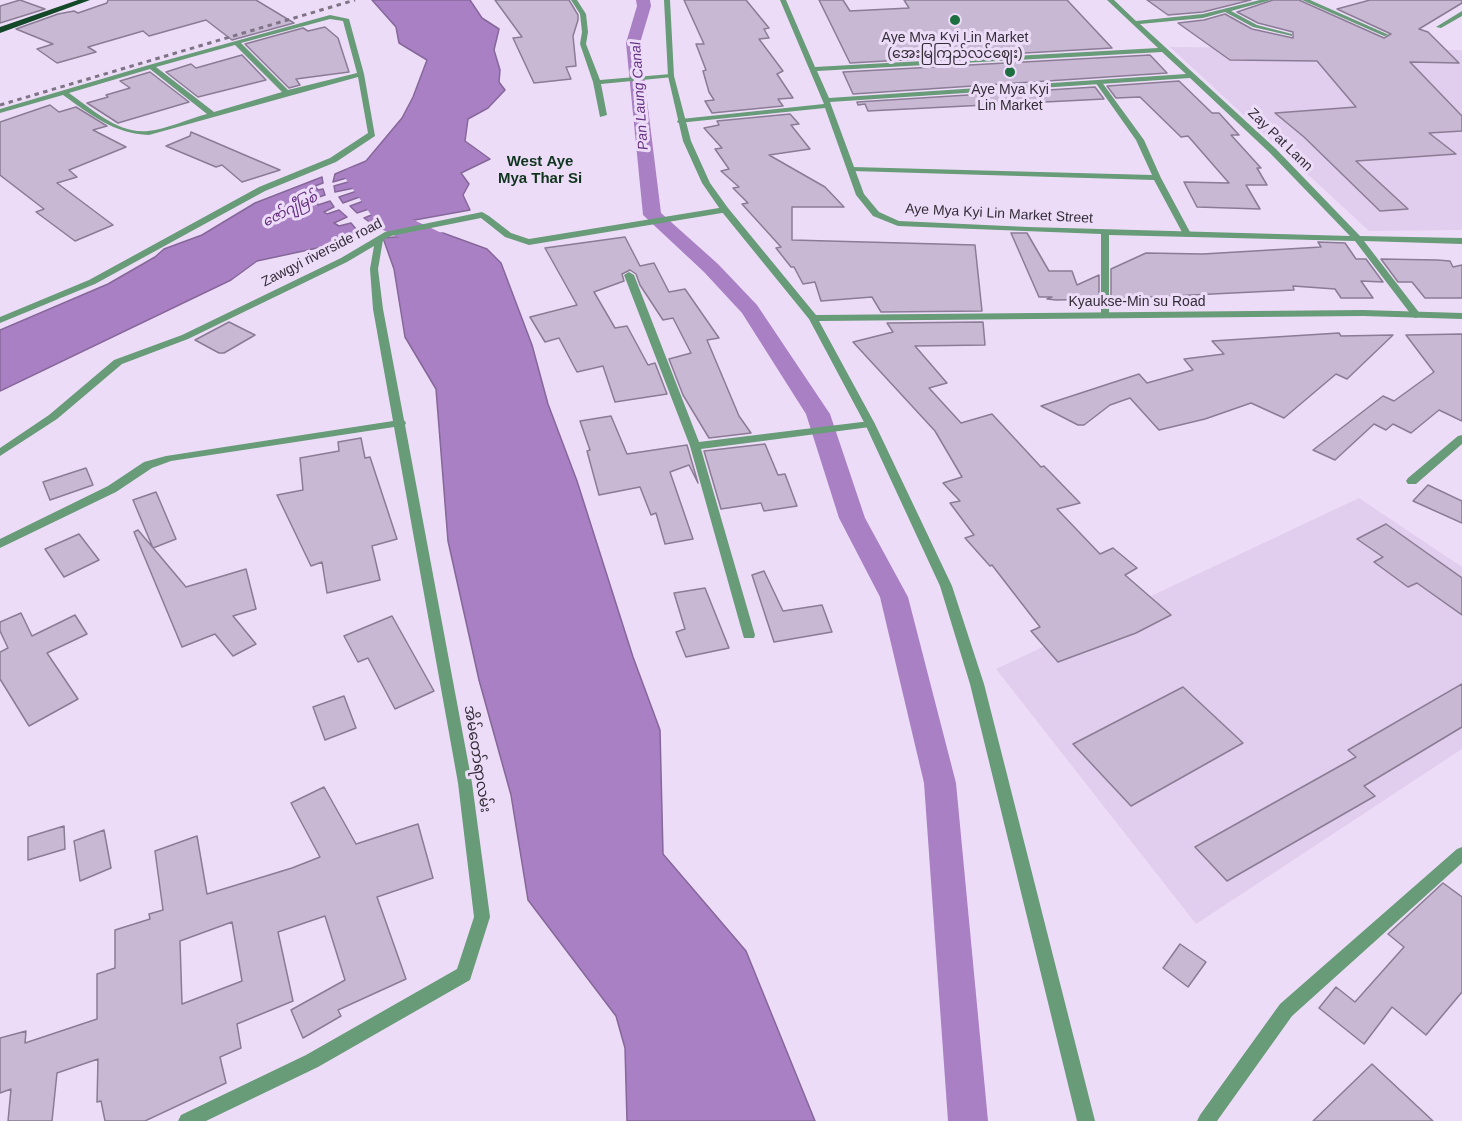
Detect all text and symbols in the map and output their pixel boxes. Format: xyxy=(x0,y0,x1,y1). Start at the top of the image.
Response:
marker: Aye Mya Kyi Lin Market (အေးမြကြည်လင်ဈေး) xyxy=(948,13,962,27)
place label: Aye Mya Kyi Lin Market (အေးမြကြည်လင်ဈေး) xyxy=(882,30,1028,62)
water label: Pan Laung Canal xyxy=(628,41,652,151)
marker: Aye Mya Kyi Lin Market xyxy=(1003,65,1017,79)
place label: Aye Mya Kyi Lin Market xyxy=(971,82,1049,114)
street label: Zay Pat Lann xyxy=(1244,105,1316,175)
district label: West Aye Mya Thar Si xyxy=(498,153,582,188)
water label: ဇော်ဂျီမြစ် xyxy=(260,189,320,231)
street label: Aye Mya Kyi Lin Market Street xyxy=(905,201,1093,227)
street label: Zawgyi riverside road xyxy=(259,215,385,291)
street label: Kyaukse-Min su Road xyxy=(1069,294,1205,310)
street label: အိမ်တော်ရာလမ်း xyxy=(460,704,494,814)

